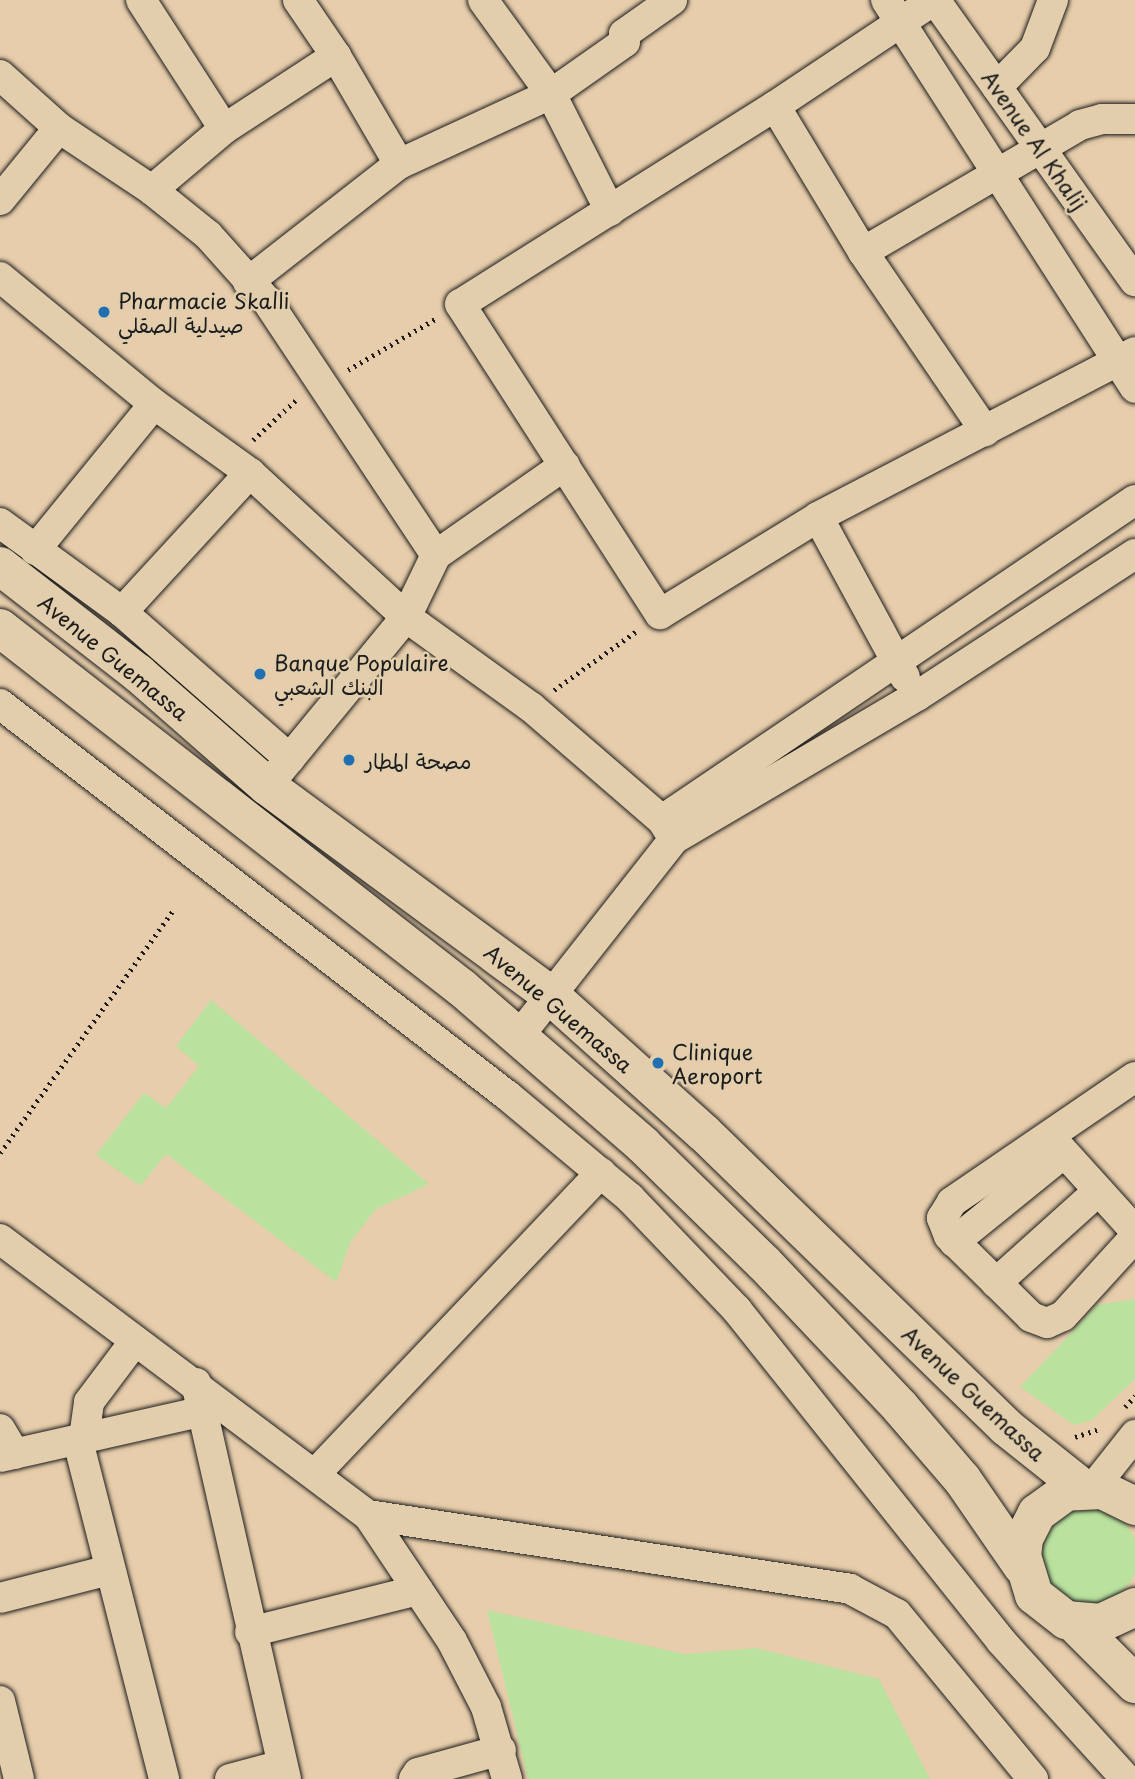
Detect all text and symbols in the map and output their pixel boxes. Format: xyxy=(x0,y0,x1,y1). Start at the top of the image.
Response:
street label: Avenue Al Khalij xyxy=(977,65,1093,215)
place label: Pharmacie Skalli صيدلية الصقلي xyxy=(118,287,291,337)
marker: Pharmacie Skalli صيدلية الصقلي xyxy=(96,304,112,320)
street label: Avenue Guemassa xyxy=(34,589,194,725)
place label: Banque Populaire البنك الشعبي xyxy=(274,649,450,699)
marker: Banque Populaire البنك الشعبي xyxy=(252,666,268,682)
place label: مصحة المطار xyxy=(365,747,472,773)
marker: مصحة المطار xyxy=(339,750,359,770)
street label: Avenue Guemassa xyxy=(480,939,638,1077)
place label: Clinique Aeroport xyxy=(672,1038,762,1088)
marker: Clinique Aeroport xyxy=(650,1055,666,1071)
street label: Avenue Guemassa xyxy=(898,1321,1050,1465)

